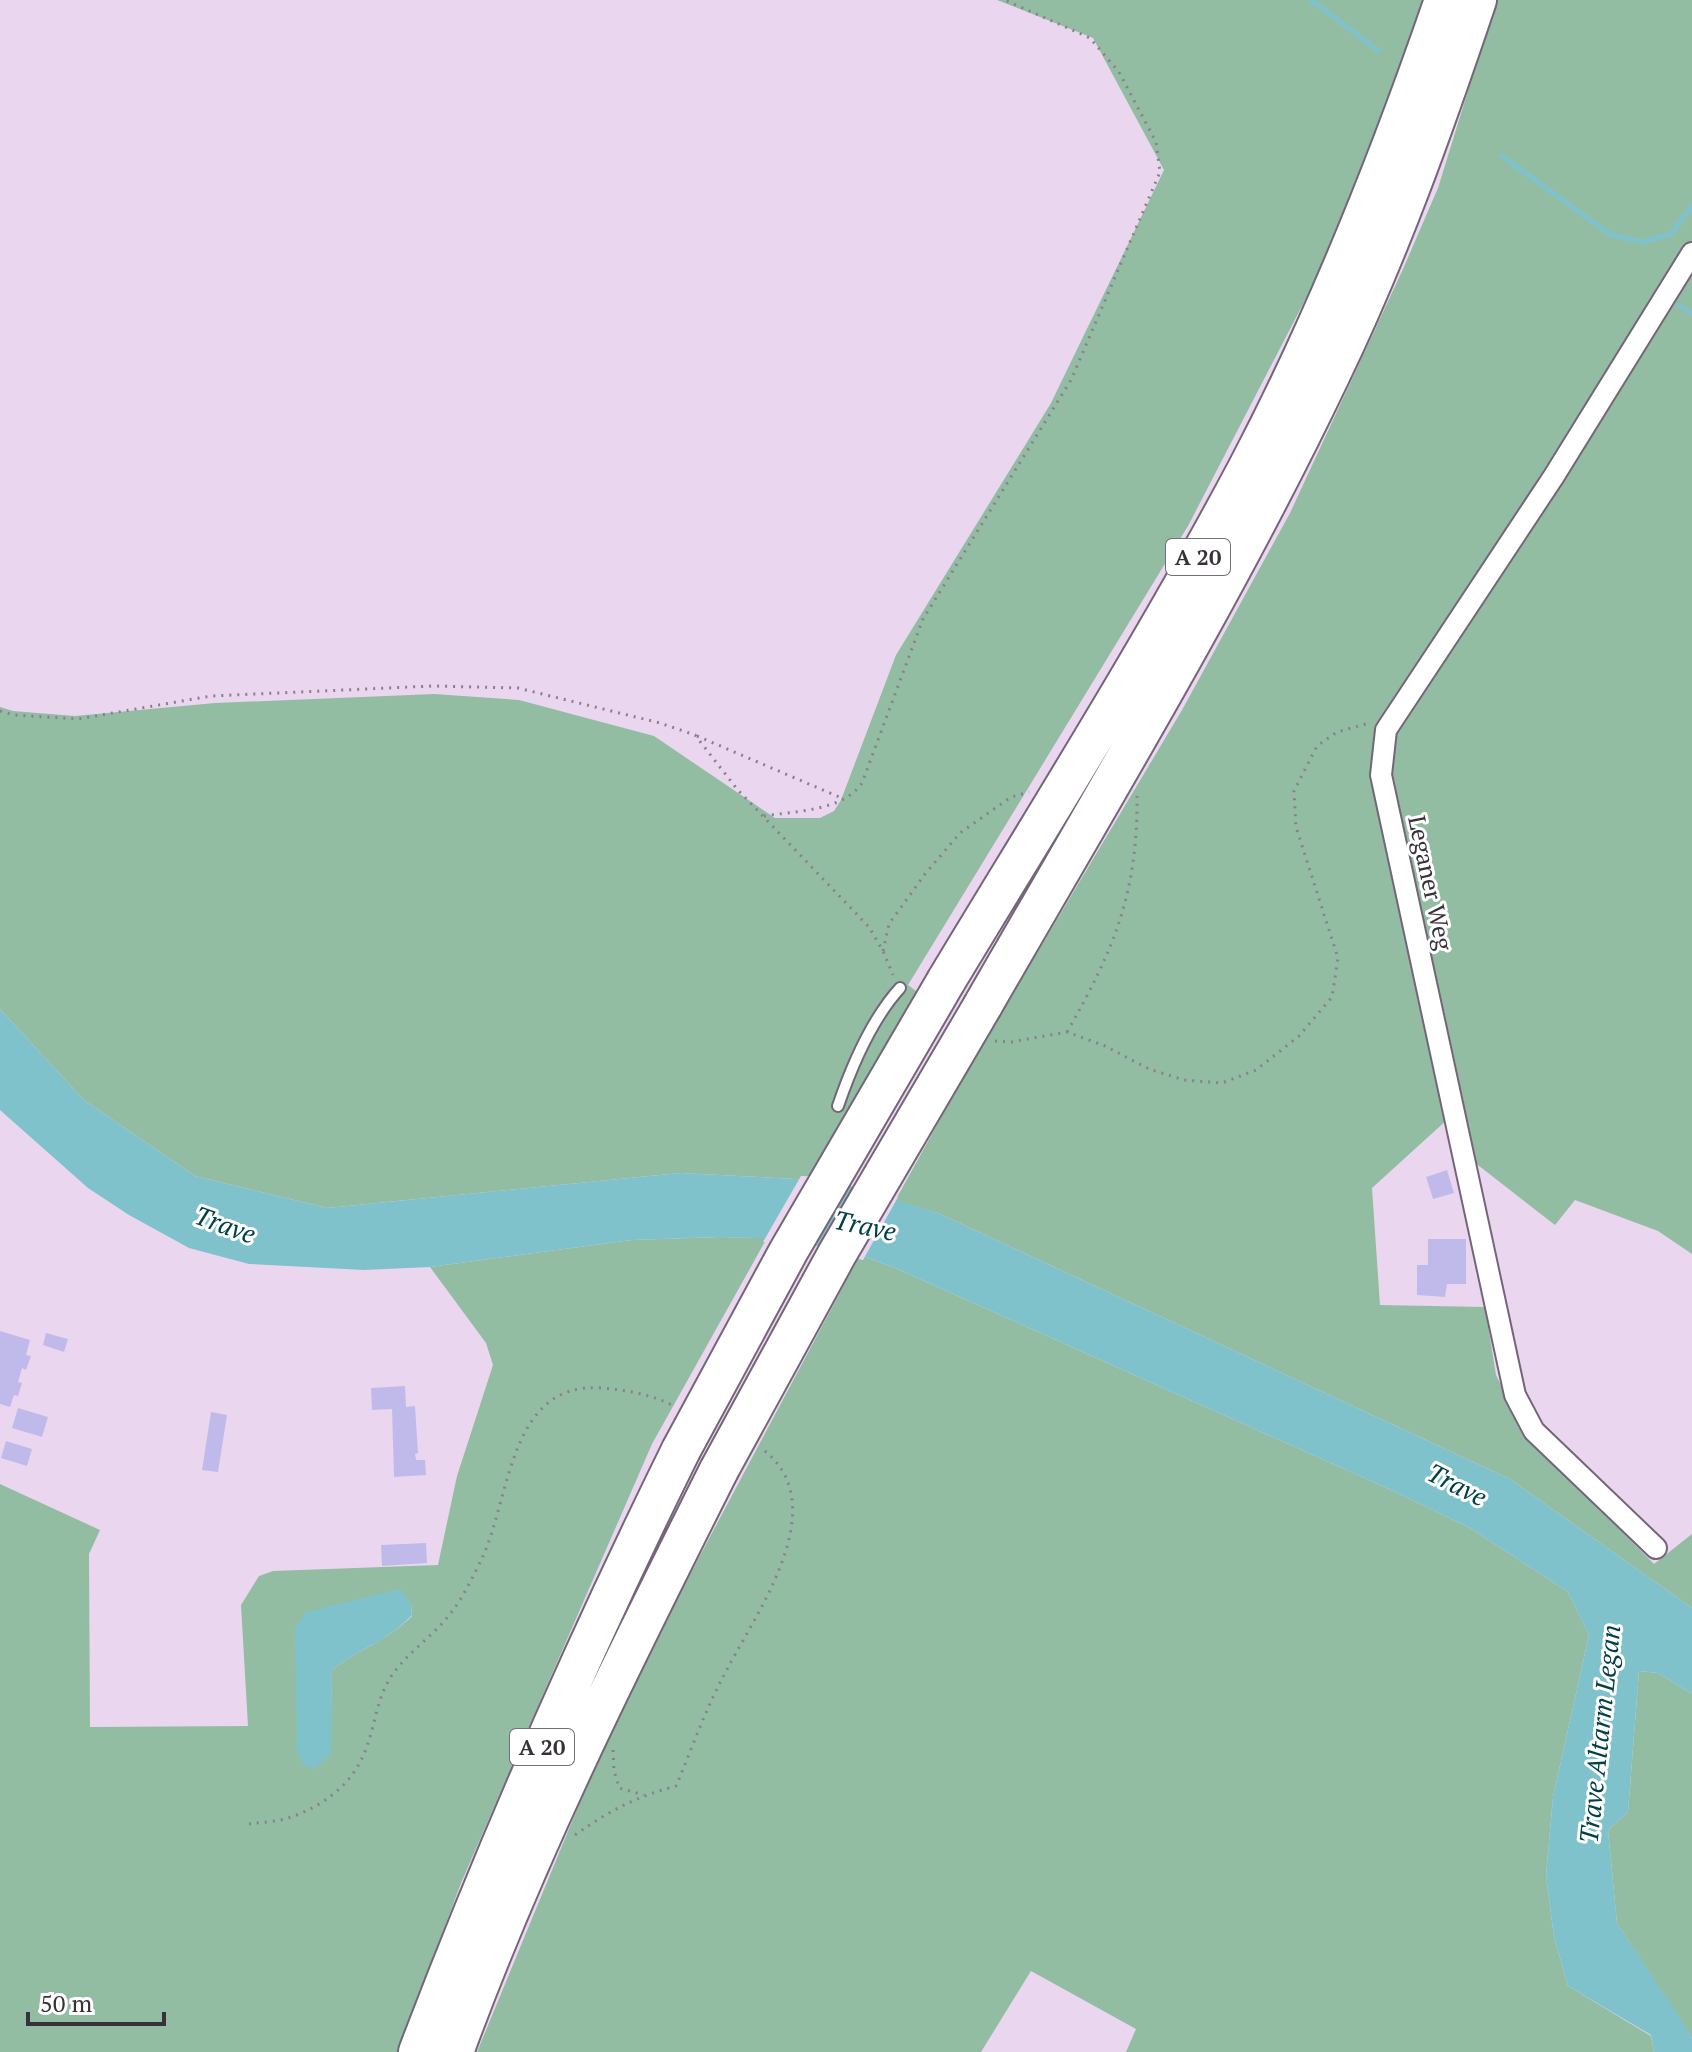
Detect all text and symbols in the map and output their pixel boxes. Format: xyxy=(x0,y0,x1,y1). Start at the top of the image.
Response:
road number: A 20 xyxy=(1166,539,1230,575)
street label: Leganer Weg xyxy=(1401,813,1461,953)
water label: Trave xyxy=(190,1197,261,1251)
water label: Trave xyxy=(831,1202,899,1248)
water label: Trave xyxy=(1422,1455,1493,1514)
water label: Trave Altarm Legan xyxy=(1571,1623,1627,1845)
road number: A 20 xyxy=(510,1729,574,1765)
scale bar xyxy=(28,1976,164,2026)
text: 50 m xyxy=(40,1987,92,2019)

